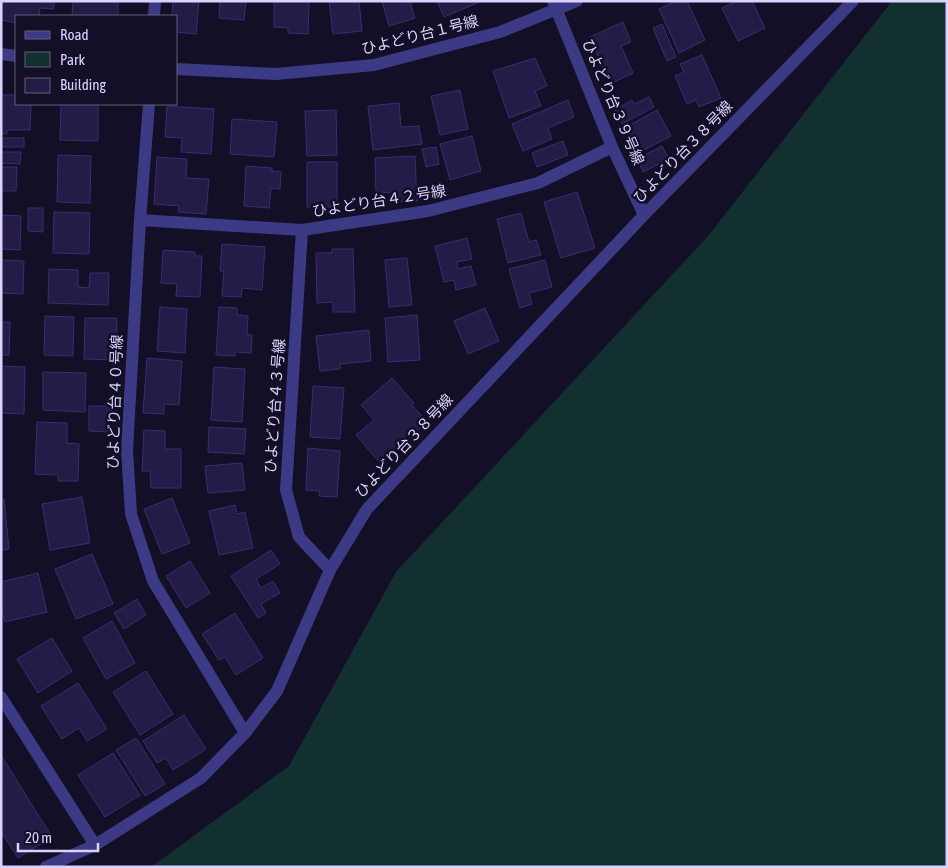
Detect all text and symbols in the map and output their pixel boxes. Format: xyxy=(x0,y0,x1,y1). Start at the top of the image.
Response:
street label: ひよどり台１号線 xyxy=(360,12,480,57)
legend xyxy=(15,15,178,105)
text: Road xyxy=(60,26,89,43)
street label: ひよどり台３９号線 xyxy=(579,36,648,167)
text: Park xyxy=(60,51,85,68)
text: Building xyxy=(60,76,106,93)
street label: ひよどり台３８号線 xyxy=(630,97,736,206)
street label: ひよどり台４２号線 xyxy=(311,182,447,219)
street label: ひよどり台４０号線 xyxy=(104,334,125,470)
street label: ひよどり台４３号線 xyxy=(261,338,288,474)
street label: ひよどり台３８号線 xyxy=(351,390,456,501)
scale bar xyxy=(18,820,98,852)
text: 20 m xyxy=(25,829,52,846)

